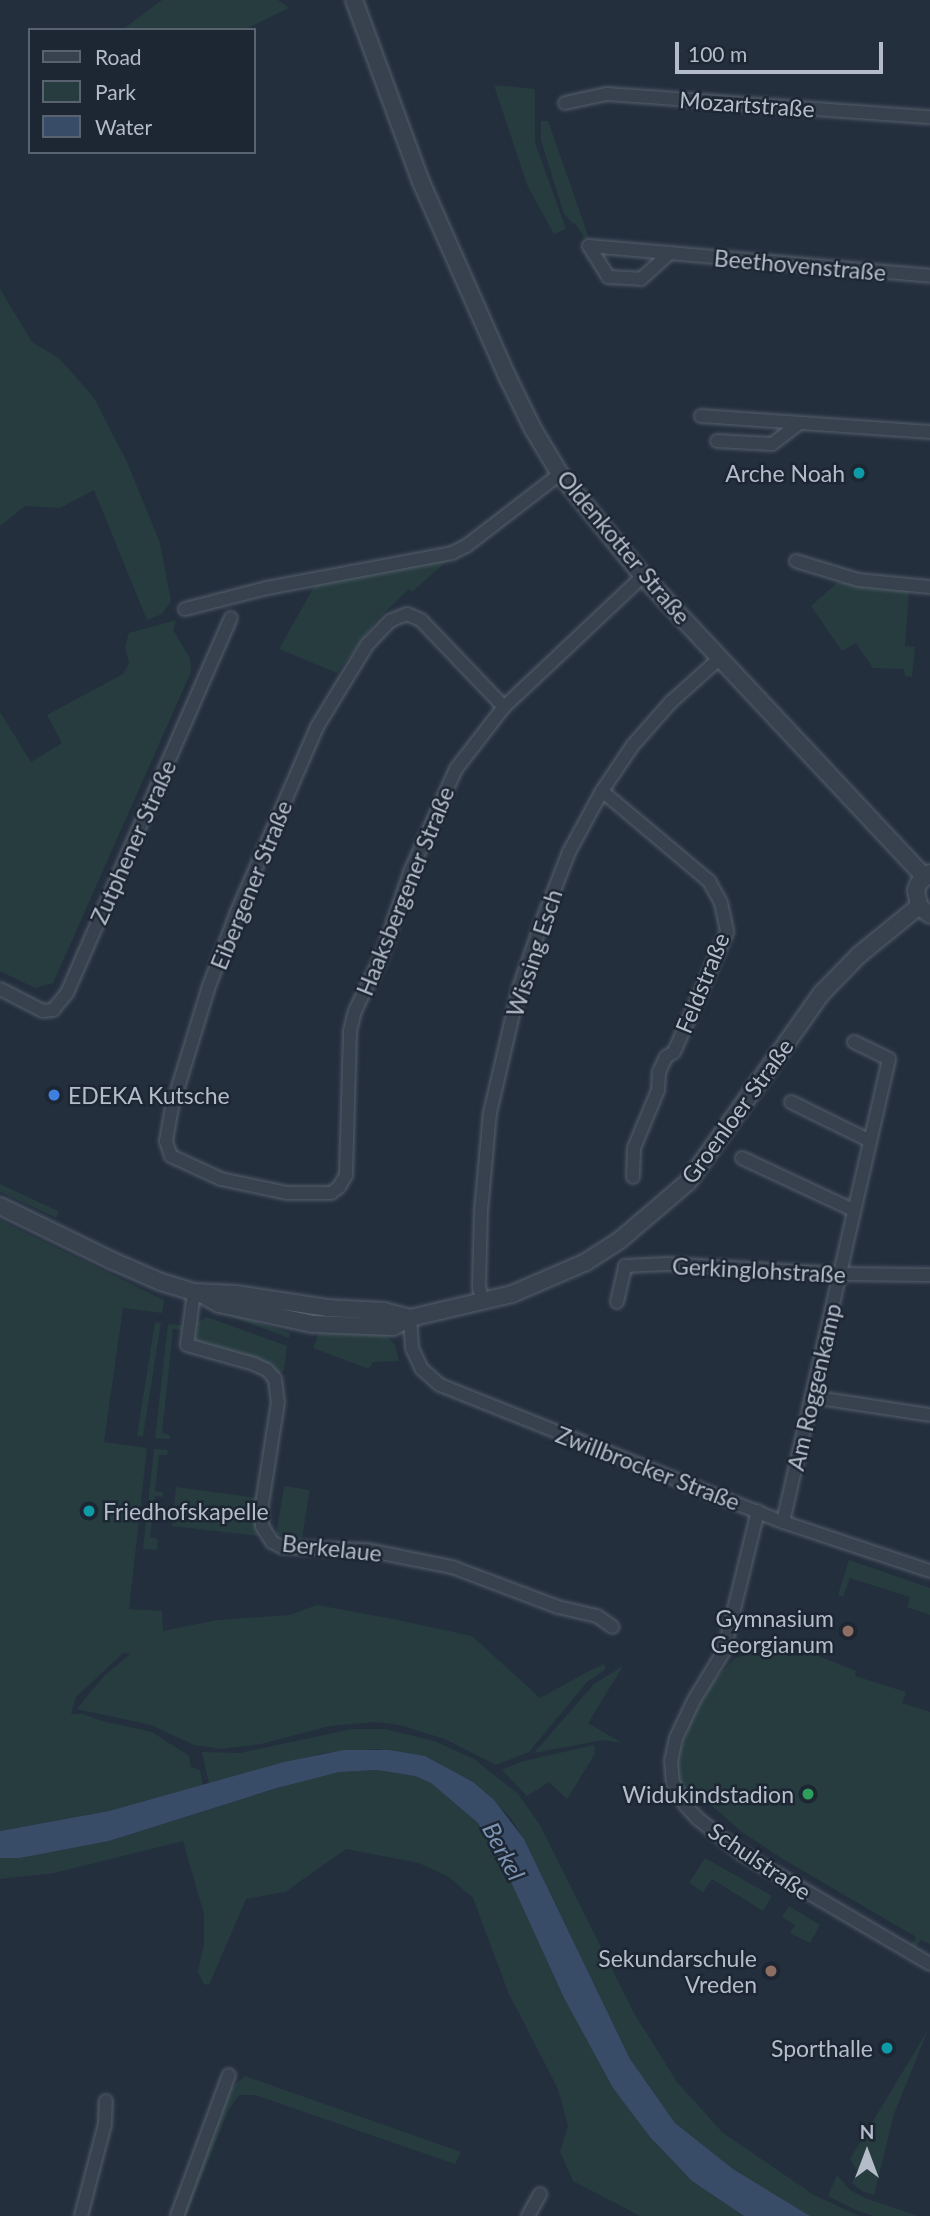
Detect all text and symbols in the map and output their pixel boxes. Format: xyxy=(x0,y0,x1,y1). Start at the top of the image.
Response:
legend xyxy=(28,28,256,154)
scale bar xyxy=(678,28,886,72)
text: 100 m xyxy=(688,41,747,66)
text: Road xyxy=(95,44,142,69)
text: Park xyxy=(95,79,136,104)
street label: Mozartstraße xyxy=(678,86,816,122)
text: Water xyxy=(95,114,152,139)
street label: Beethovenstraße xyxy=(713,244,887,286)
place label: Arche Noah xyxy=(725,459,845,487)
street label: Oldenkotter Straße xyxy=(551,464,697,630)
marker: Arche Noah xyxy=(851,465,867,481)
street label: Zutphener Straße xyxy=(84,756,182,928)
street label: Haaksbergener Straße xyxy=(350,782,460,1000)
street label: Eibergener Straße xyxy=(204,796,298,974)
street label: Wissing Esch xyxy=(500,886,568,1020)
street label: Feldstraße xyxy=(669,929,735,1037)
street label: Groenloer Straße xyxy=(675,1033,799,1189)
place label: EDEKA Kutsche xyxy=(68,1081,230,1109)
marker: EDEKA Kutsche xyxy=(46,1087,62,1103)
street label: Gerkinglohstraße xyxy=(672,1252,846,1288)
street label: Am Roggenkamp xyxy=(781,1301,847,1473)
street label: Zwillbrocker Straße xyxy=(552,1420,744,1516)
place label: Friedhofskapelle xyxy=(103,1497,269,1525)
marker: Friedhofskapelle xyxy=(81,1503,97,1519)
street label: Berkelaue xyxy=(281,1529,383,1567)
place label: Gymnasium Georgianum xyxy=(711,1604,834,1658)
marker: Gymnasium Georgianum xyxy=(840,1623,856,1639)
place label: Widukindstadion xyxy=(622,1780,794,1808)
marker: Widukindstadion xyxy=(800,1786,816,1802)
water label: Berkel xyxy=(477,1817,531,1885)
street label: Schulstraße xyxy=(703,1817,817,1905)
place label: Sekundarschule Vreden xyxy=(598,1944,757,1998)
marker: Sekundarschule Vreden xyxy=(763,1963,779,1979)
place label: Sporthalle xyxy=(771,2034,873,2062)
marker: Sporthalle xyxy=(879,2040,895,2056)
north arrow xyxy=(832,2118,902,2188)
text: N xyxy=(860,2120,874,2143)

